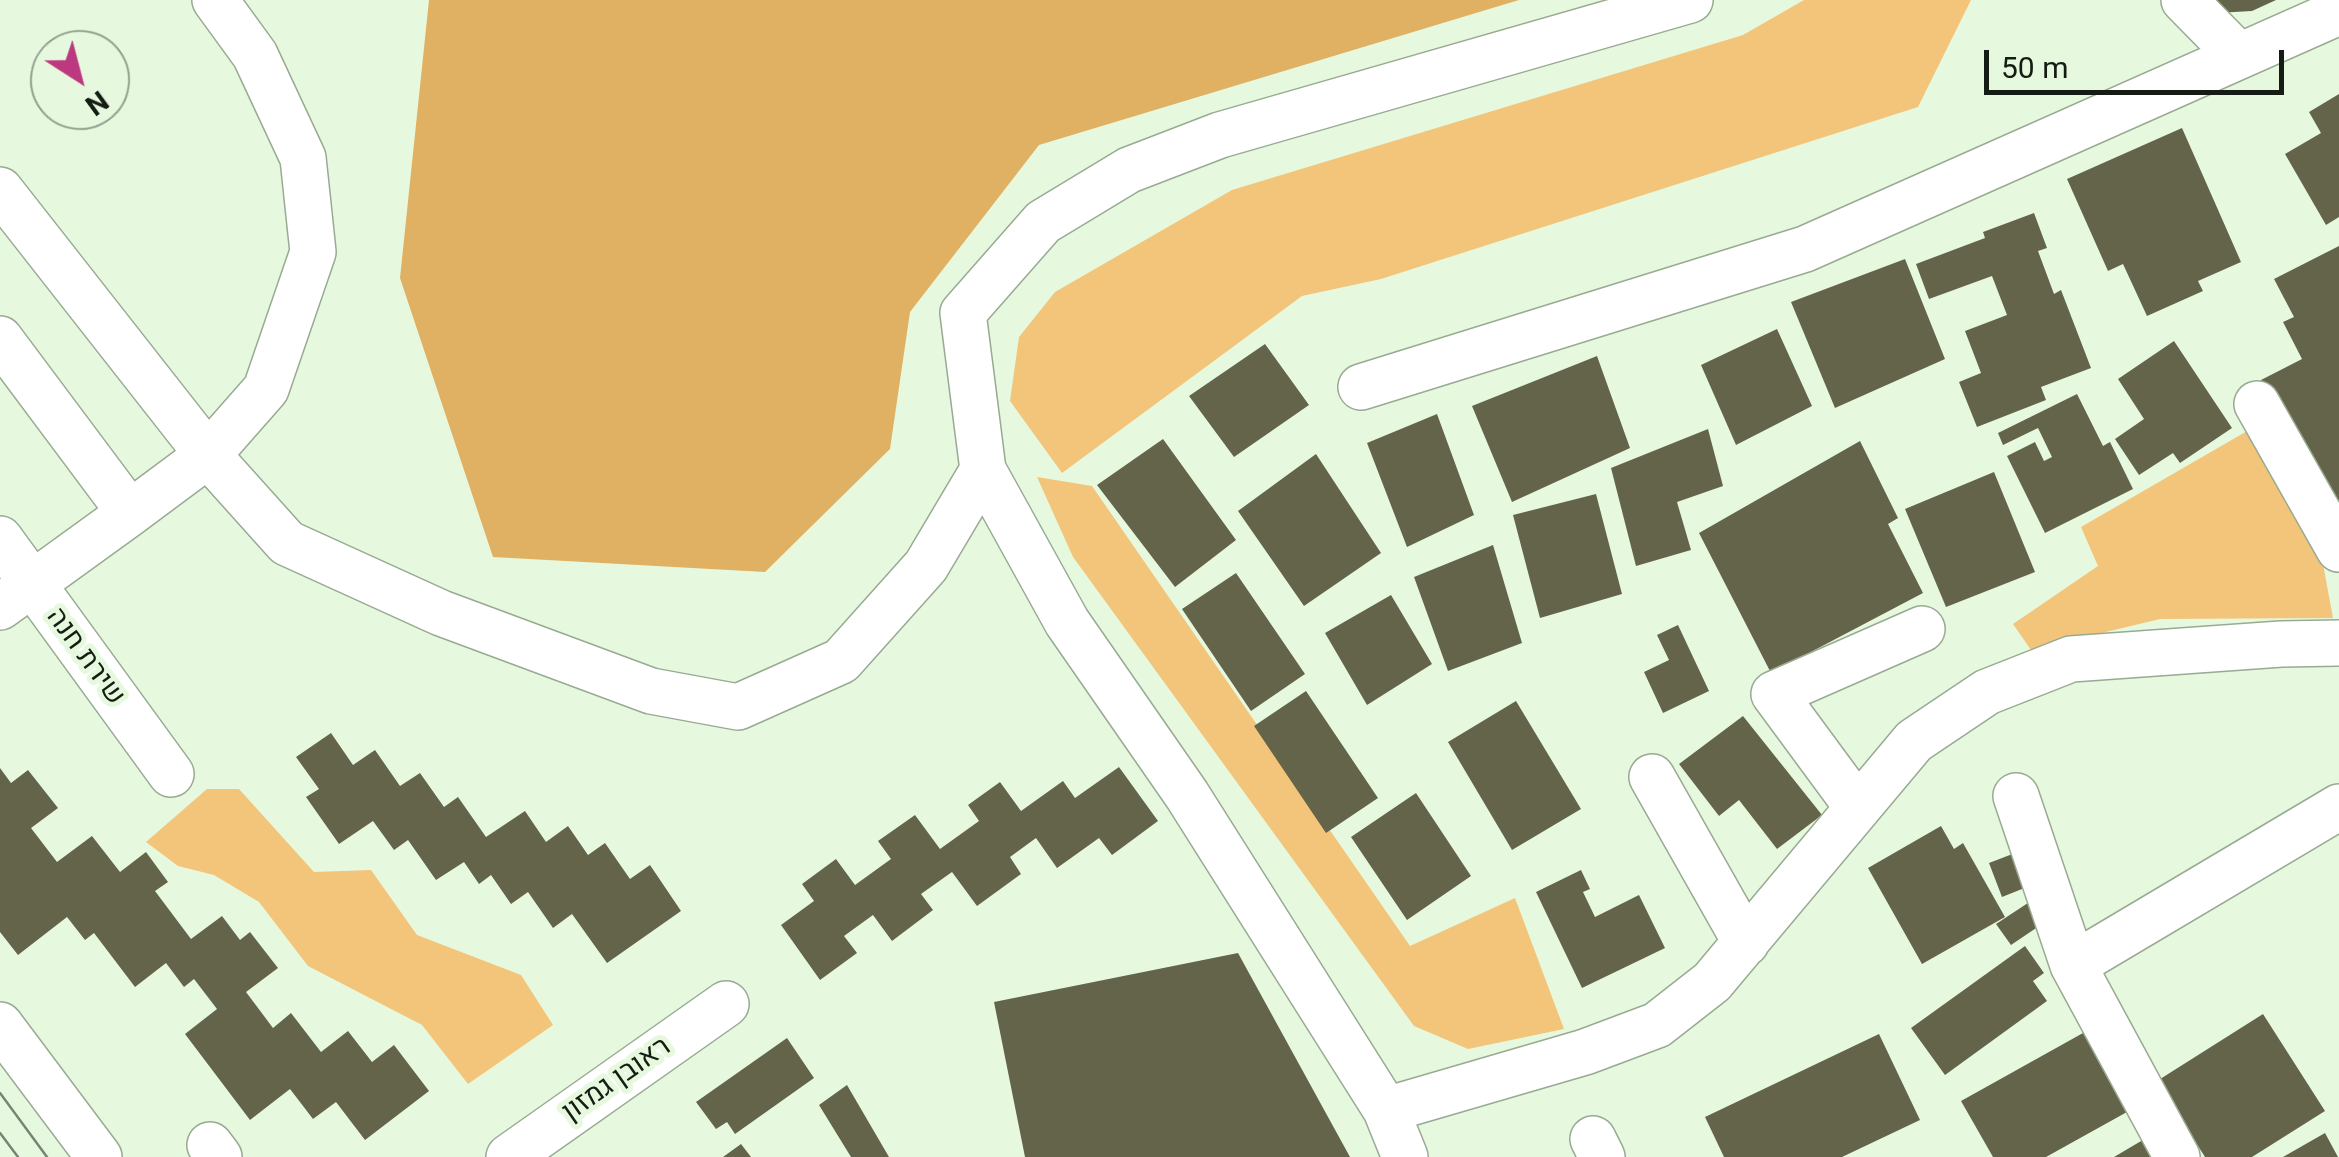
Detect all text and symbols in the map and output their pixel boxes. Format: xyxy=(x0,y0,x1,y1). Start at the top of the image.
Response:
north arrow xyxy=(30,30,130,130)
scale bar xyxy=(1989,30,2289,92)
text: 50 m xyxy=(2001,50,2068,85)
text: N xyxy=(79,84,114,122)
street label: שירת חנה xyxy=(38,602,132,712)
street label: ראובן גמזון xyxy=(556,1031,678,1129)

